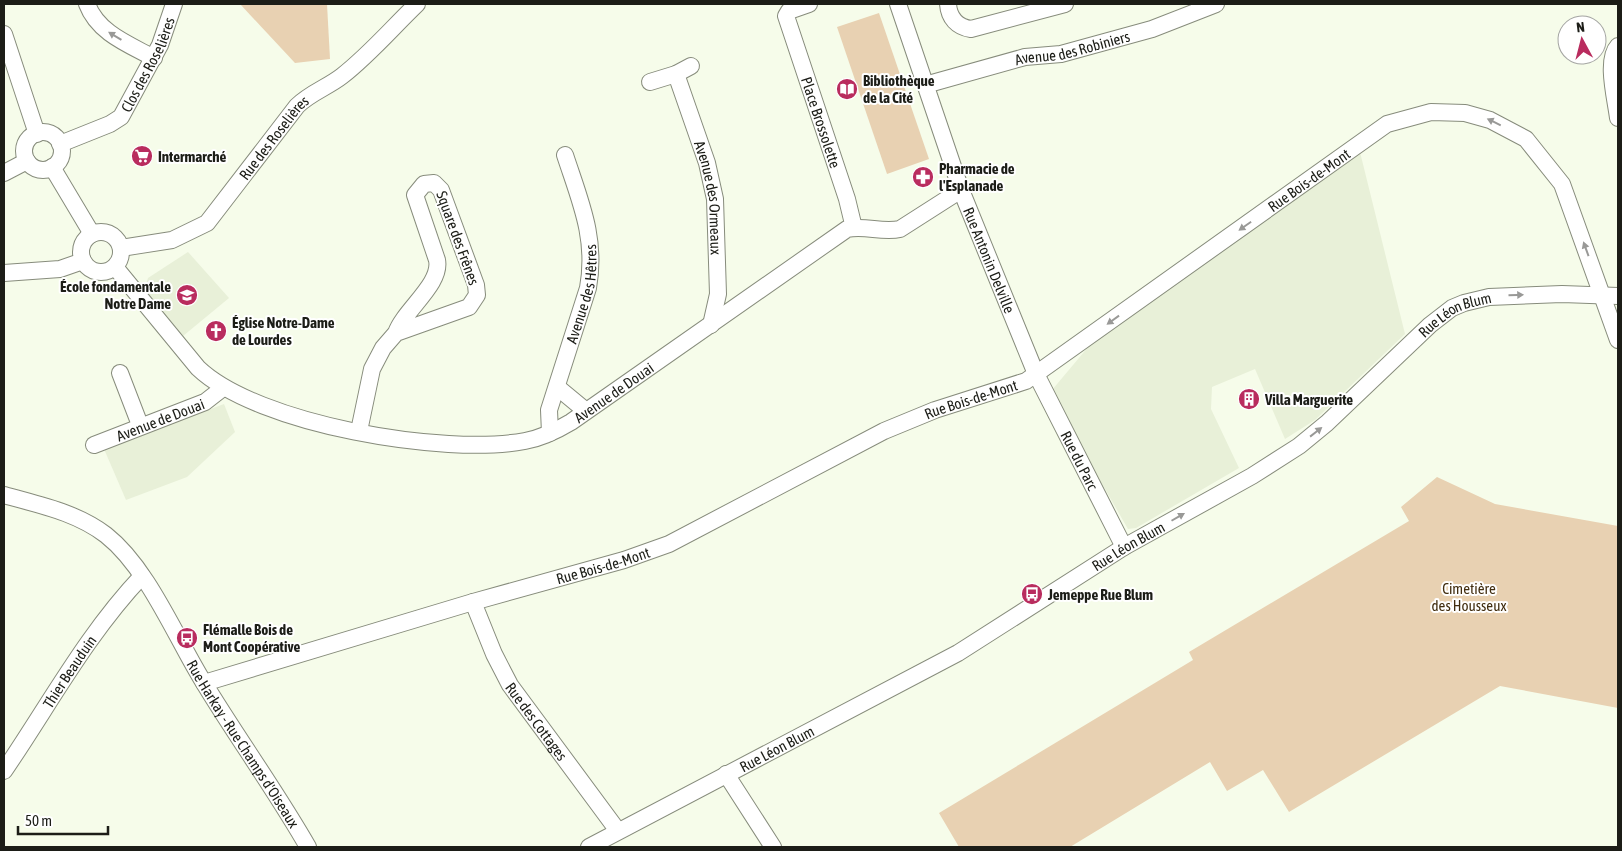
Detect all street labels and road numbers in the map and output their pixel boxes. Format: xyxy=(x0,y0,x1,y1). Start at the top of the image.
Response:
street label: Clos des Roselières xyxy=(117,15,177,115)
street label: Avenue des Robiniers xyxy=(1013,27,1131,68)
street label: Place Brossolette xyxy=(798,74,845,170)
street label: Rue des Roselières xyxy=(235,91,311,183)
street label: Avenue des Ormeaux xyxy=(691,138,725,255)
street label: Rue Bois-de-Mont xyxy=(1264,145,1353,215)
street label: Square des Frênes xyxy=(433,189,483,287)
street label: Rue Antonin Delville xyxy=(960,205,1019,316)
street label: Avenue des Hêtres xyxy=(562,244,599,346)
street label: Rue Léon Blum xyxy=(1415,288,1493,340)
street label: Avenue de Douai xyxy=(571,359,656,426)
street label: Rue Bois-de-Mont xyxy=(922,376,1019,422)
street label: Avenue de Douai xyxy=(114,395,207,444)
street label: Rue du Parc xyxy=(1058,428,1102,493)
street label: Rue Léon Blum xyxy=(1088,518,1168,574)
street label: Rue Bois-de-Mont xyxy=(554,543,652,587)
street label: Thier Beauduin xyxy=(39,632,99,711)
street label: Rue Harkay - Rue Champs d'Oiseaux xyxy=(184,657,303,831)
street label: Rue des Cottages xyxy=(502,679,571,764)
street label: Rue Léon Blum xyxy=(736,722,817,775)

